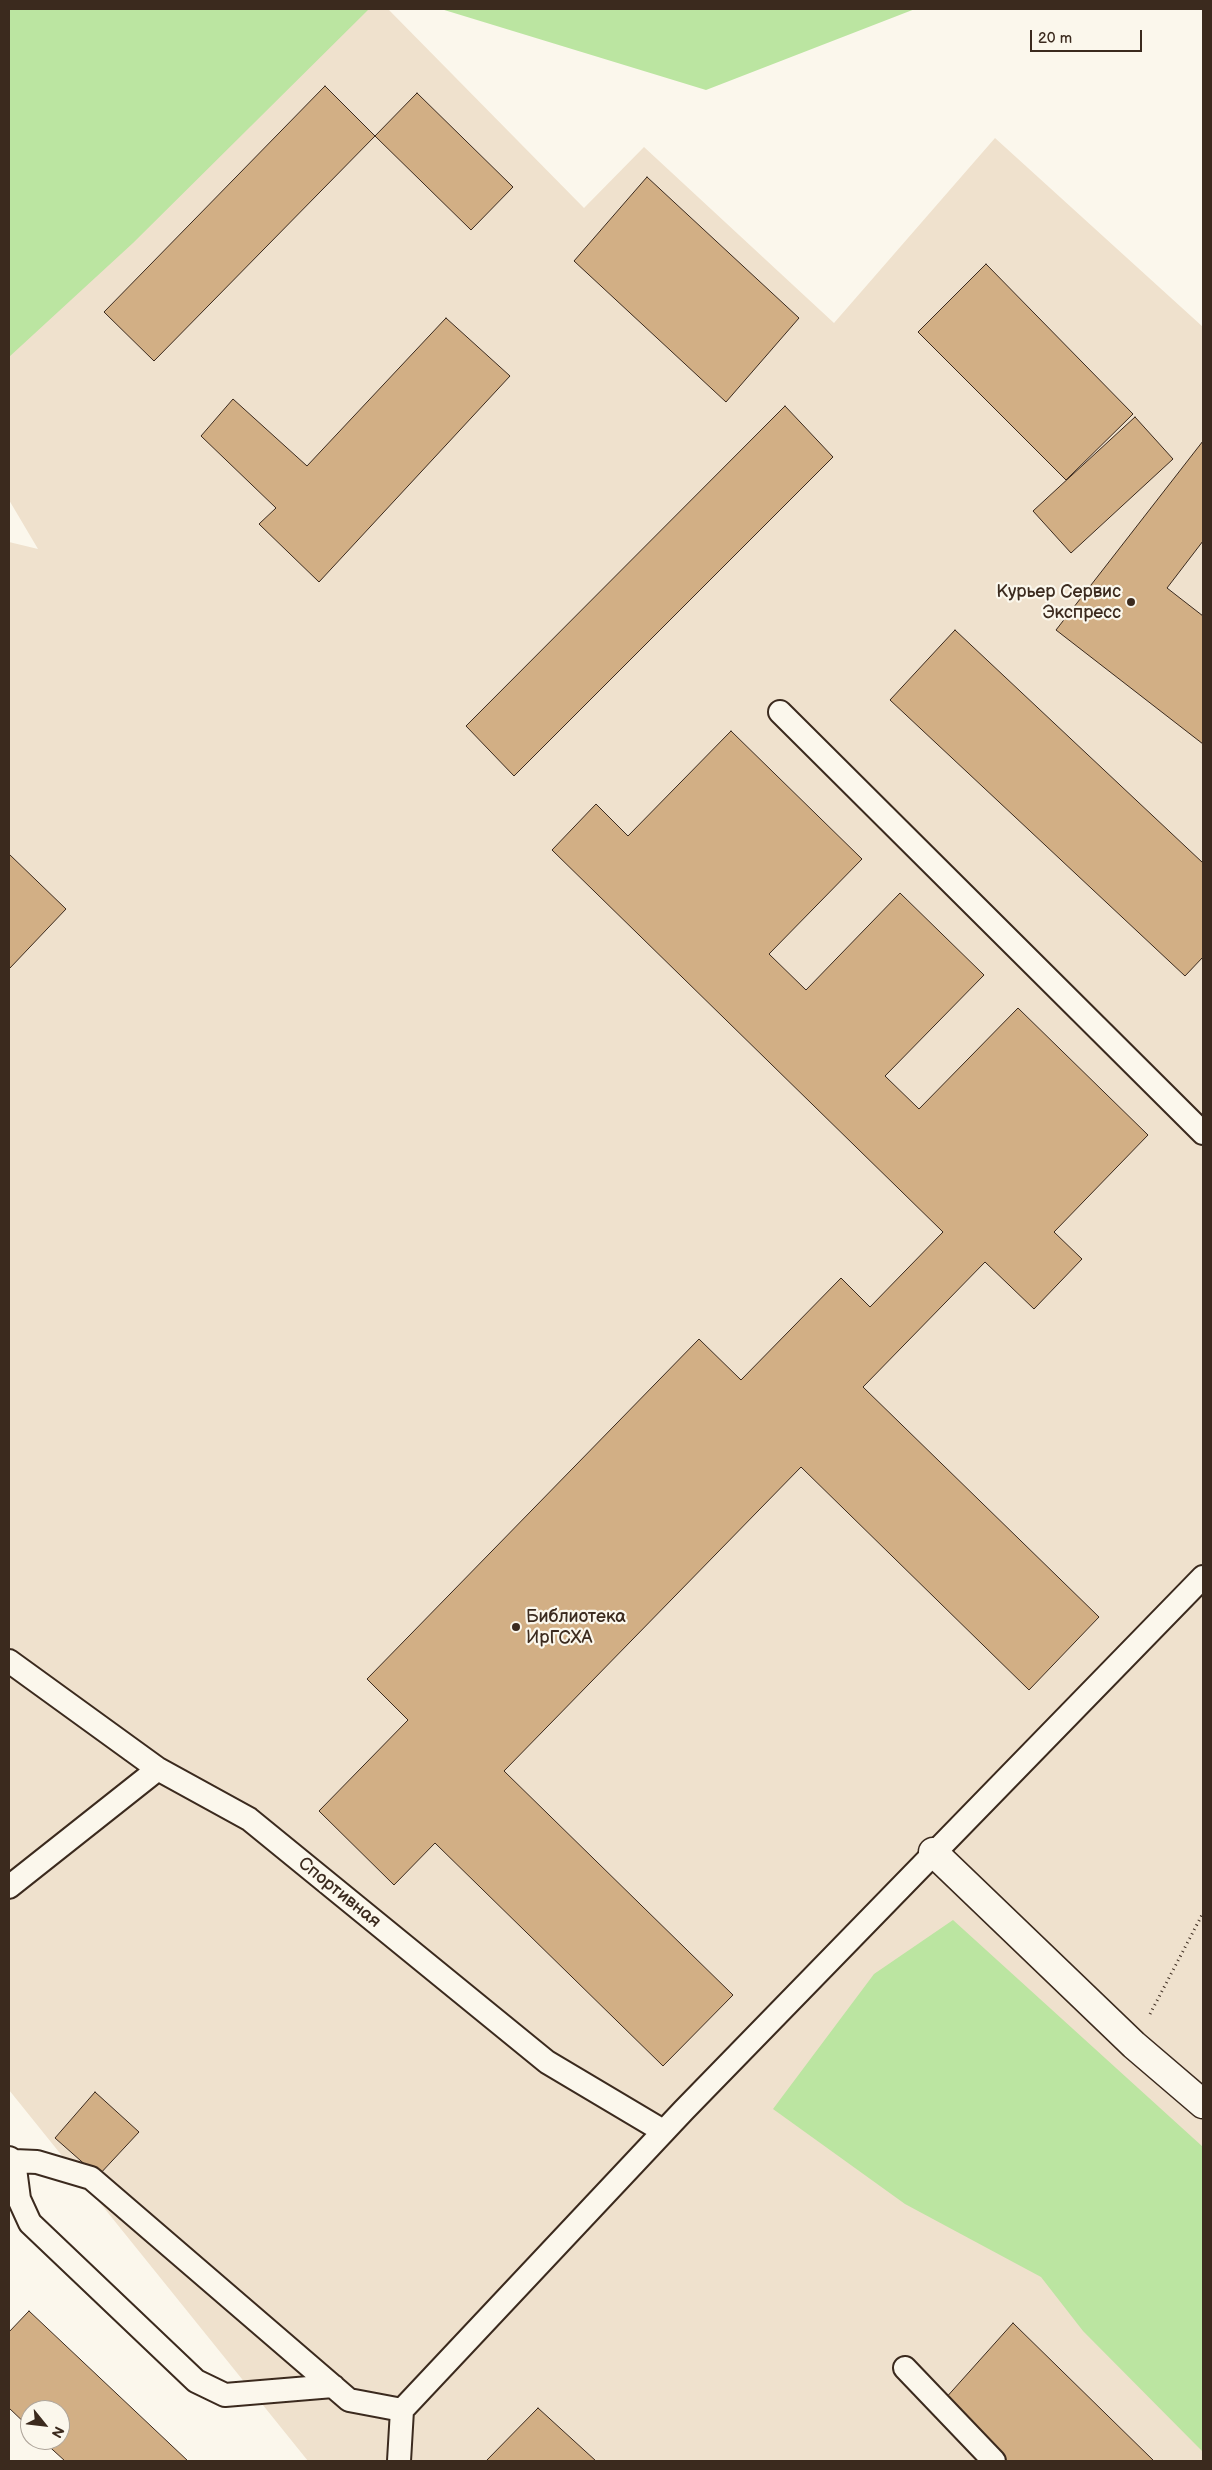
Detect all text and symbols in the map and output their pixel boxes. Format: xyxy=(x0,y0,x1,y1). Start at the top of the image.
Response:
scale bar xyxy=(1032,20,1144,52)
text: 20 m xyxy=(1038,29,1072,48)
place label: Курьер Сервис Экспресс xyxy=(996,581,1121,624)
marker: Курьер Сервис Экспресс xyxy=(1125,596,1137,608)
place label: Библиотека ИрГСХА xyxy=(526,1606,626,1648)
marker: Библиотека ИрГСХА xyxy=(510,1621,522,1633)
street label: Спортивная xyxy=(293,1853,385,1933)
north arrow xyxy=(20,2400,70,2450)
text: N xyxy=(48,2423,68,2441)

